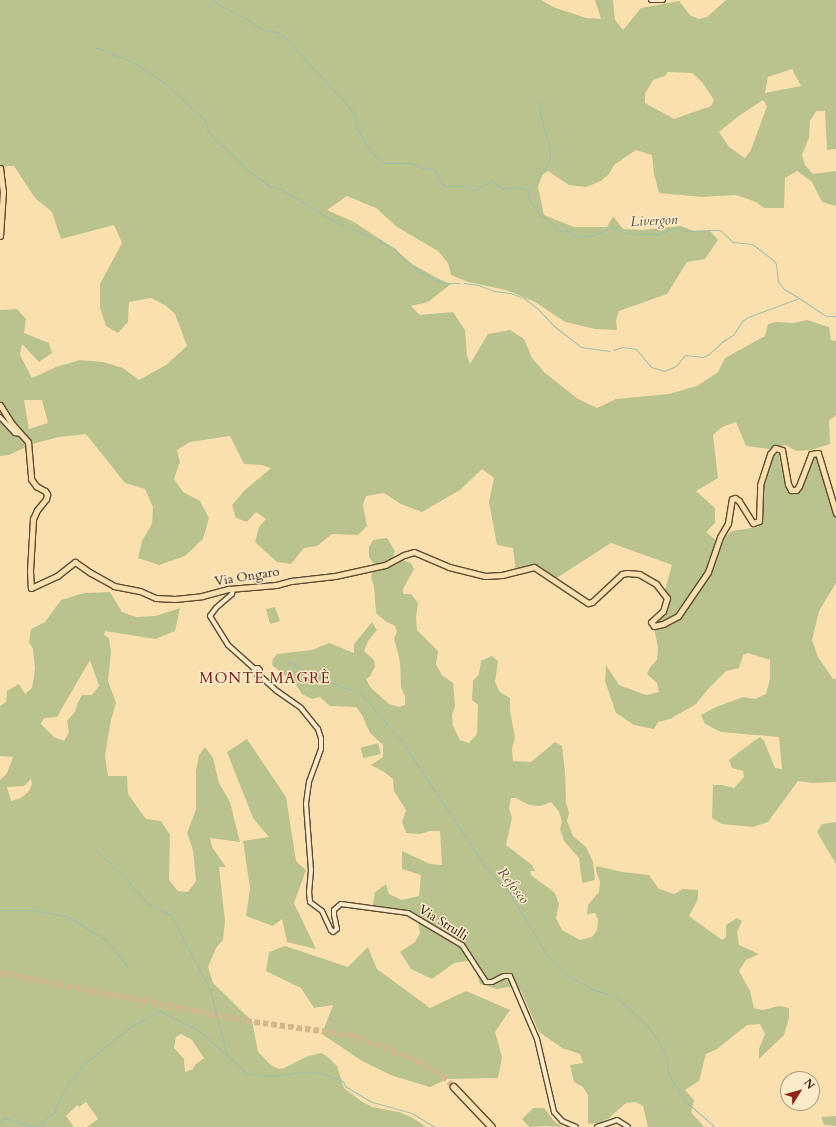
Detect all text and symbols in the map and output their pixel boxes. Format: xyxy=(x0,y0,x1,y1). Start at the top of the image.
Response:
water label: Livergon xyxy=(630,211,678,231)
street label: Via Ongaro xyxy=(213,564,281,590)
district label: MONTE MAGRÈ xyxy=(199,670,331,688)
water label: Refosco xyxy=(494,865,532,907)
street label: Via Strulli xyxy=(416,902,470,944)
north arrow xyxy=(780,1071,820,1111)
text: N xyxy=(800,1076,818,1092)

